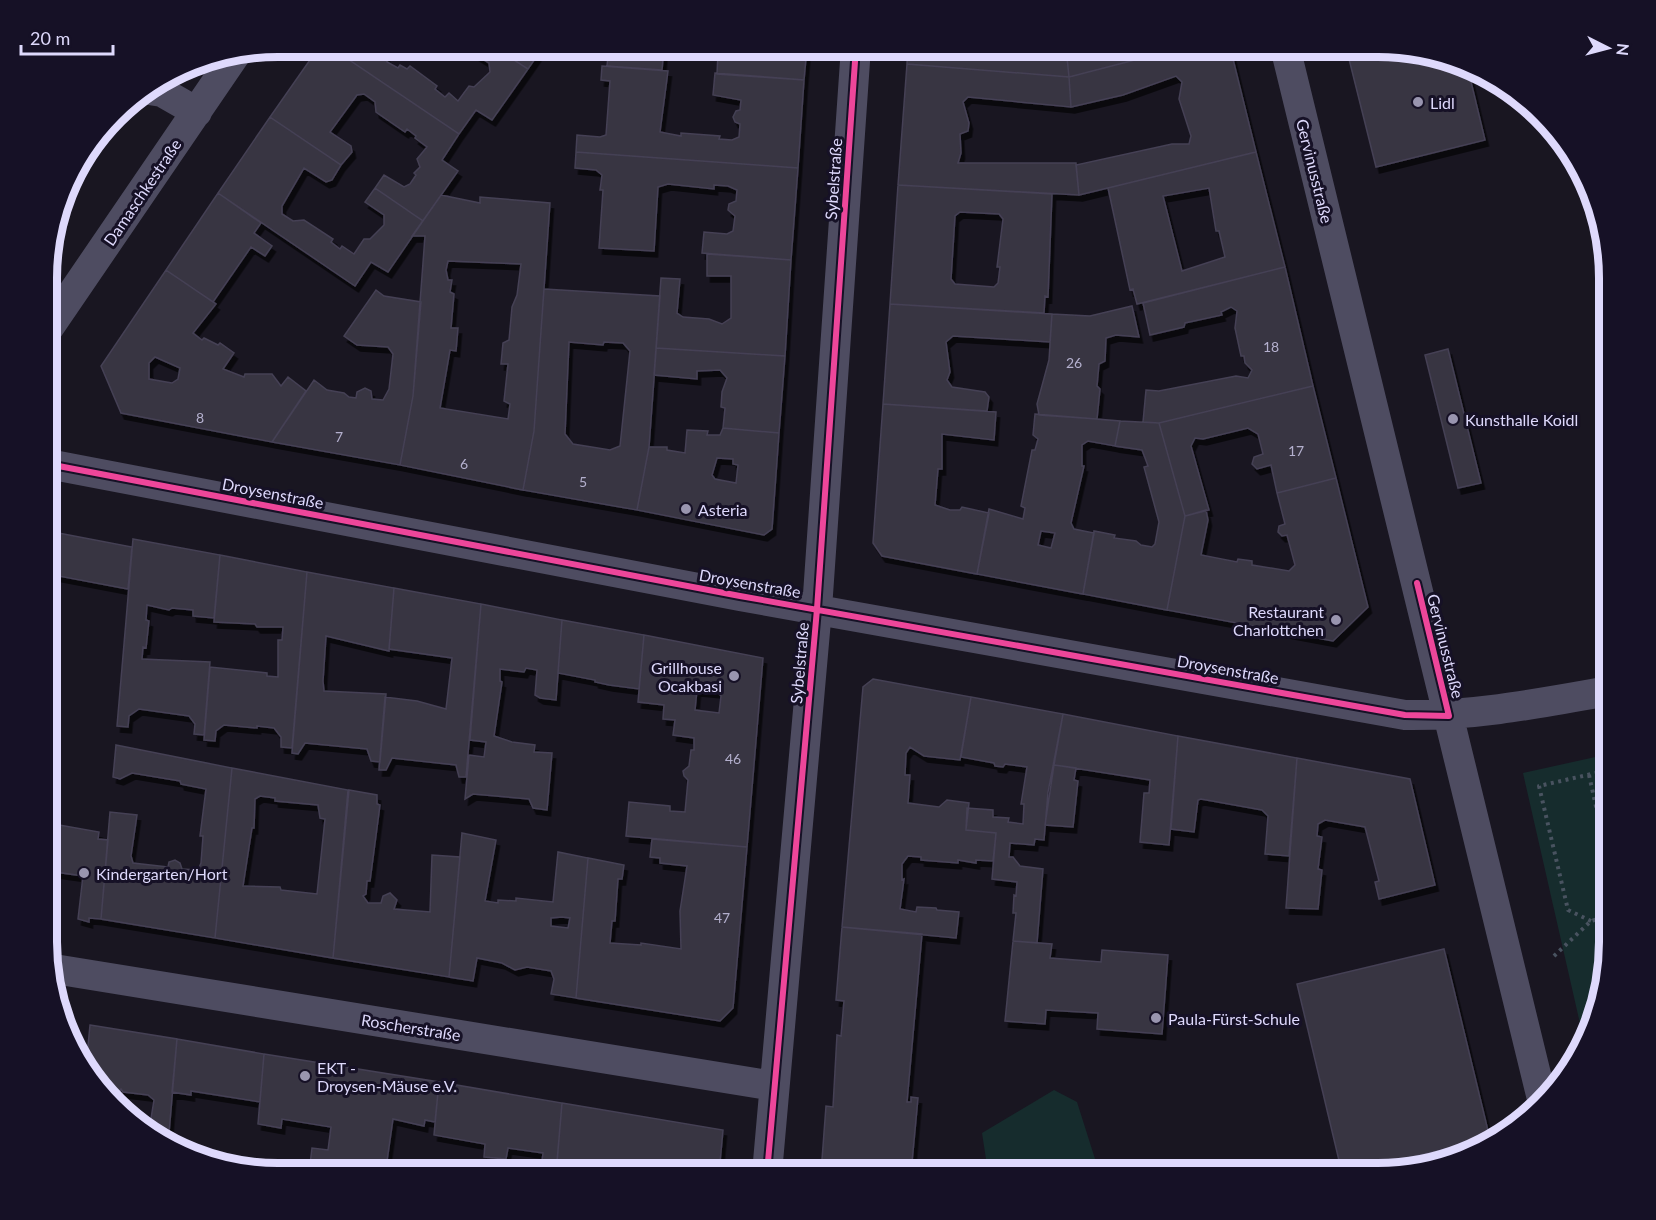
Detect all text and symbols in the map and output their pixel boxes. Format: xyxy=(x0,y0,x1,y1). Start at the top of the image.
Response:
scale bar xyxy=(21,18,112,56)
north arrow xyxy=(1578,18,1638,78)
text: 20 m xyxy=(30,27,70,49)
text: N xyxy=(1613,42,1634,57)
place label: Lidl xyxy=(1430,93,1455,112)
marker: Lidl xyxy=(1411,95,1425,109)
street label: Gervinusstraße xyxy=(1293,117,1337,225)
street label: Damaschkestraße xyxy=(99,135,185,249)
street label: Sybelstraße xyxy=(821,138,845,220)
house number: 18 xyxy=(1263,338,1279,355)
house number: 26 xyxy=(1066,354,1082,371)
house number: 8 xyxy=(196,409,204,426)
place label: Kunsthalle Koidl xyxy=(1465,410,1578,429)
marker: Kunsthalle Koidl xyxy=(1446,412,1460,426)
house number: 7 xyxy=(335,428,343,445)
house number: 17 xyxy=(1288,442,1304,459)
house number: 6 xyxy=(460,455,468,472)
house number: 5 xyxy=(579,473,587,490)
street label: Droysenstraße xyxy=(221,474,325,512)
place label: Asteria xyxy=(698,500,748,519)
marker: Asteria xyxy=(679,502,693,516)
street label: Droysenstraße xyxy=(698,565,802,601)
street label: Gervinusstraße xyxy=(1424,592,1468,700)
place label: Restaurant Charlottchen xyxy=(1233,602,1324,639)
marker: Restaurant Charlottchen xyxy=(1329,613,1343,627)
street label: Sybelstraße xyxy=(786,621,812,705)
street label: Droysenstraße xyxy=(1176,651,1280,687)
place label: Grillhouse Ocakbasi xyxy=(651,658,722,695)
marker: Grillhouse Ocakbasi xyxy=(727,669,741,683)
house number: 46 xyxy=(725,750,741,767)
place label: Kindergarten/Hort xyxy=(96,864,228,883)
marker: Kindergarten/Hort xyxy=(77,866,91,880)
house number: 47 xyxy=(714,909,730,926)
place label: Paula-Fürst-Schule xyxy=(1168,1009,1300,1028)
street label: Roscherstraße xyxy=(360,1010,462,1044)
marker: Paula-Fürst-Schule xyxy=(1149,1011,1163,1025)
place label: EKT - Droysen-Mäuse e.V. xyxy=(317,1058,457,1095)
marker: EKT - Droysen-Mäuse e.V. xyxy=(298,1069,312,1083)

